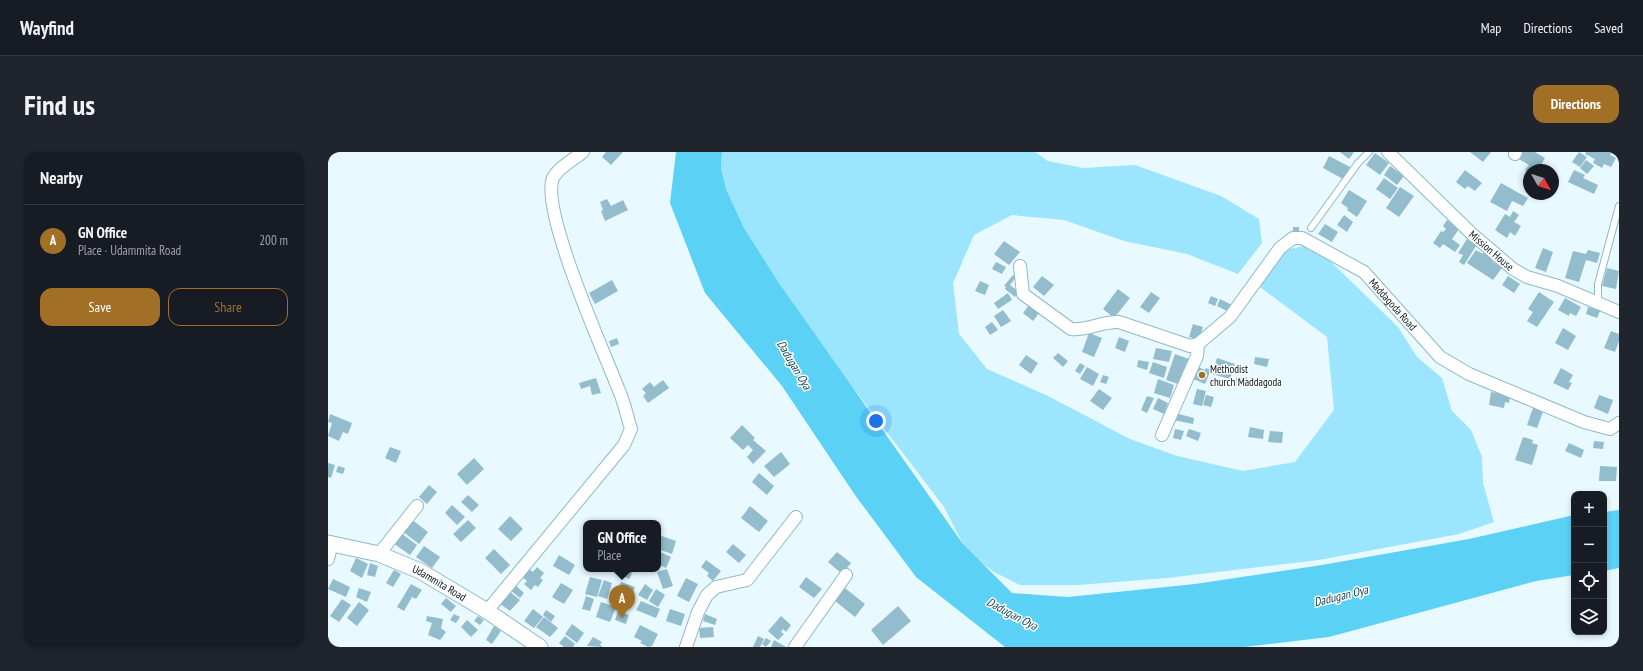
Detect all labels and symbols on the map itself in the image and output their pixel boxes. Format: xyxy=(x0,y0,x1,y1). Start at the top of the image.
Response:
north arrow xyxy=(1523,164,1559,200)
street label: Mission House xyxy=(1466,227,1517,274)
street label: Maddagoda Road xyxy=(1366,275,1420,333)
water label: Dadugan Oya xyxy=(774,337,816,393)
place label: Methodist church Maddagoda xyxy=(1210,362,1282,389)
marker: Methodist church Maddagoda xyxy=(1197,370,1207,380)
your location xyxy=(866,411,886,431)
street label: Udammita Road xyxy=(410,562,469,604)
water label: Dadugan Oya xyxy=(1312,581,1371,609)
pin: A xyxy=(609,585,635,618)
water label: Dadugan Oya xyxy=(984,594,1041,634)

